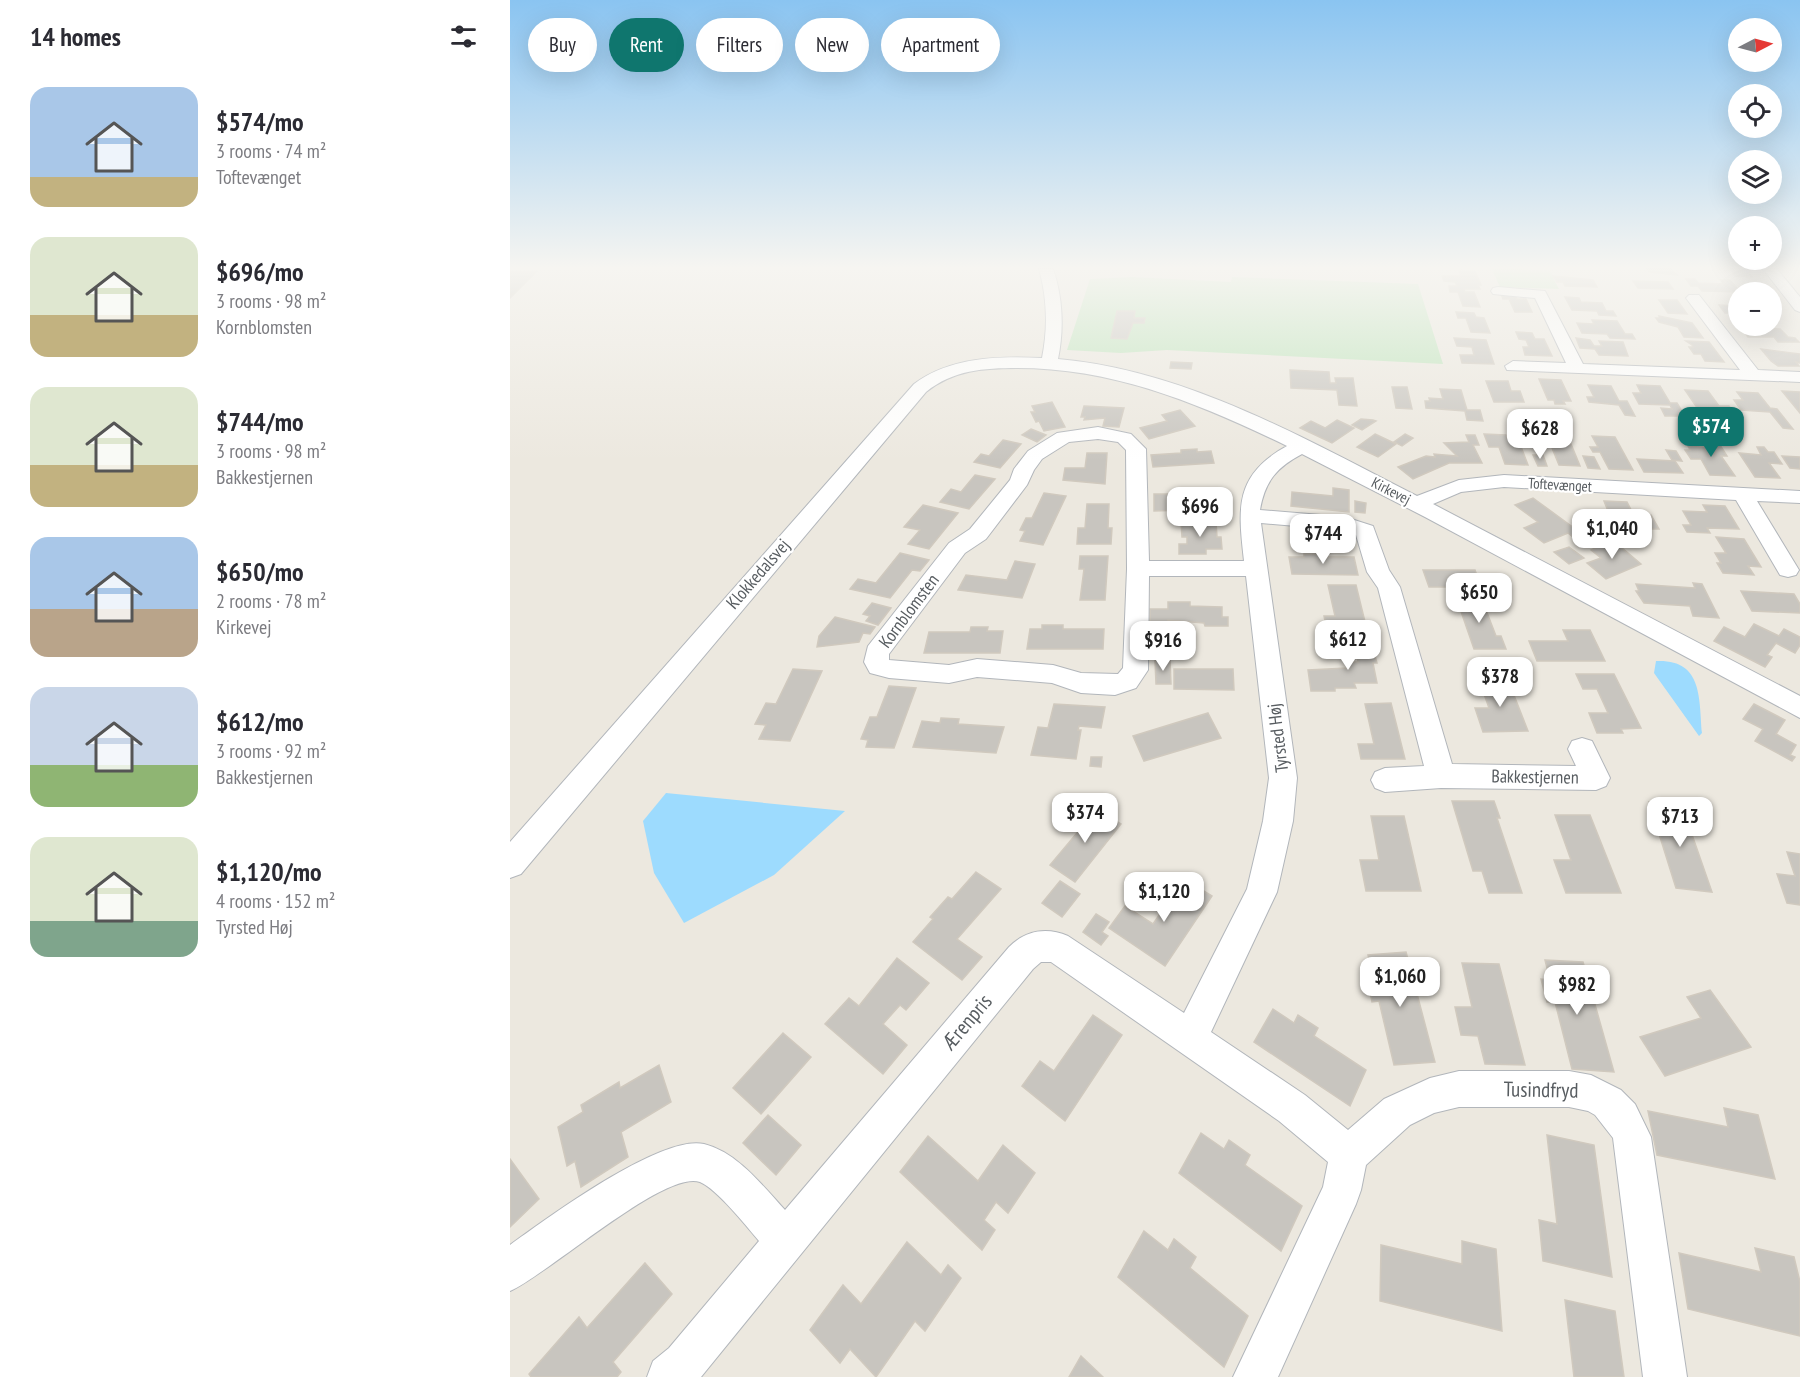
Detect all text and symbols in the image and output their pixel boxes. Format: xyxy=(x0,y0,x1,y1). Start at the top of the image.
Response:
chip: Buy xyxy=(528,18,597,72)
chip: Rent xyxy=(609,18,684,72)
chip: Filters xyxy=(696,18,783,72)
chip: New xyxy=(795,18,869,72)
chip: Apartment xyxy=(881,18,1000,72)
north arrow xyxy=(1728,18,1782,72)
map controls xyxy=(1728,18,1782,336)
text: 14 homes xyxy=(30,20,121,53)
icon: filters xyxy=(447,20,480,53)
button: locate xyxy=(1728,84,1782,138)
text: $574/mo xyxy=(216,105,304,138)
icon: home xyxy=(78,111,150,183)
text: 3 rooms · 74 m² xyxy=(216,138,326,164)
button: layers xyxy=(1728,150,1782,204)
text: Toftevænget xyxy=(216,164,301,190)
button: + xyxy=(1728,216,1782,270)
text: $696/mo xyxy=(216,255,304,288)
icon: home xyxy=(78,261,150,333)
button: − xyxy=(1728,282,1782,336)
text: 3 rooms · 98 m² xyxy=(216,288,326,314)
text: Kornblomsten xyxy=(216,314,312,340)
text: $744/mo xyxy=(216,405,304,438)
pin: $574 xyxy=(1675,407,1747,458)
pin: $628 xyxy=(1504,409,1576,460)
icon: home xyxy=(78,411,150,483)
text: $574 xyxy=(1692,413,1730,439)
text: $628 xyxy=(1521,415,1559,441)
text: 3 rooms · 98 m² xyxy=(216,438,326,464)
text: Bakkestjernen xyxy=(216,464,313,490)
street label: Kirkevej xyxy=(1368,473,1414,508)
street label: Toftevænget xyxy=(1528,473,1592,496)
pin: $696 xyxy=(1164,487,1236,538)
text: $696 xyxy=(1181,493,1219,519)
pin: $1,040 xyxy=(1563,509,1661,560)
pin: $744 xyxy=(1287,514,1359,565)
text: $1,040 xyxy=(1586,515,1638,541)
text: $744 xyxy=(1304,520,1342,546)
street label: Klokkedalsvej xyxy=(721,534,794,614)
text: $650/mo xyxy=(216,555,304,588)
icon: home xyxy=(78,561,150,633)
street label: Kornblomsten xyxy=(873,569,944,652)
pin: $650 xyxy=(1443,573,1515,624)
text: $650 xyxy=(1460,579,1498,605)
text: 2 rooms · 78 m² xyxy=(216,588,326,614)
text: Kirkevej xyxy=(216,614,271,640)
pin: $612 xyxy=(1312,620,1384,671)
pin: $916 xyxy=(1127,621,1199,672)
text: $612 xyxy=(1329,626,1367,652)
text: $916 xyxy=(1144,627,1182,653)
pin: $378 xyxy=(1464,657,1536,708)
text: $378 xyxy=(1481,663,1519,689)
street label: Tyrsted Høj xyxy=(1262,702,1293,774)
text: $612/mo xyxy=(216,705,304,738)
icon: home xyxy=(78,711,150,783)
text: 3 rooms · 92 m² xyxy=(216,738,326,764)
text: Bakkestjernen xyxy=(216,764,313,790)
street label: Bakkestjernen xyxy=(1491,764,1579,789)
pin: $374 xyxy=(1049,793,1121,844)
pin: $713 xyxy=(1644,797,1716,848)
text: $374 xyxy=(1066,799,1104,825)
text: $713 xyxy=(1661,803,1699,829)
text: $1,120/mo xyxy=(216,855,322,888)
icon: home xyxy=(78,861,150,933)
pin: $1,120 xyxy=(1115,872,1213,923)
text: $1,120 xyxy=(1138,878,1190,904)
text: 4 rooms · 152 m² xyxy=(216,888,335,914)
text: Tyrsted Høj xyxy=(216,914,293,940)
pin: $1,060 xyxy=(1351,957,1449,1008)
text: $1,060 xyxy=(1374,963,1426,989)
pin: $982 xyxy=(1541,965,1613,1016)
text: $982 xyxy=(1558,971,1596,997)
street label: Ærenpris xyxy=(935,988,998,1056)
street label: Tusindfryd xyxy=(1503,1075,1579,1104)

